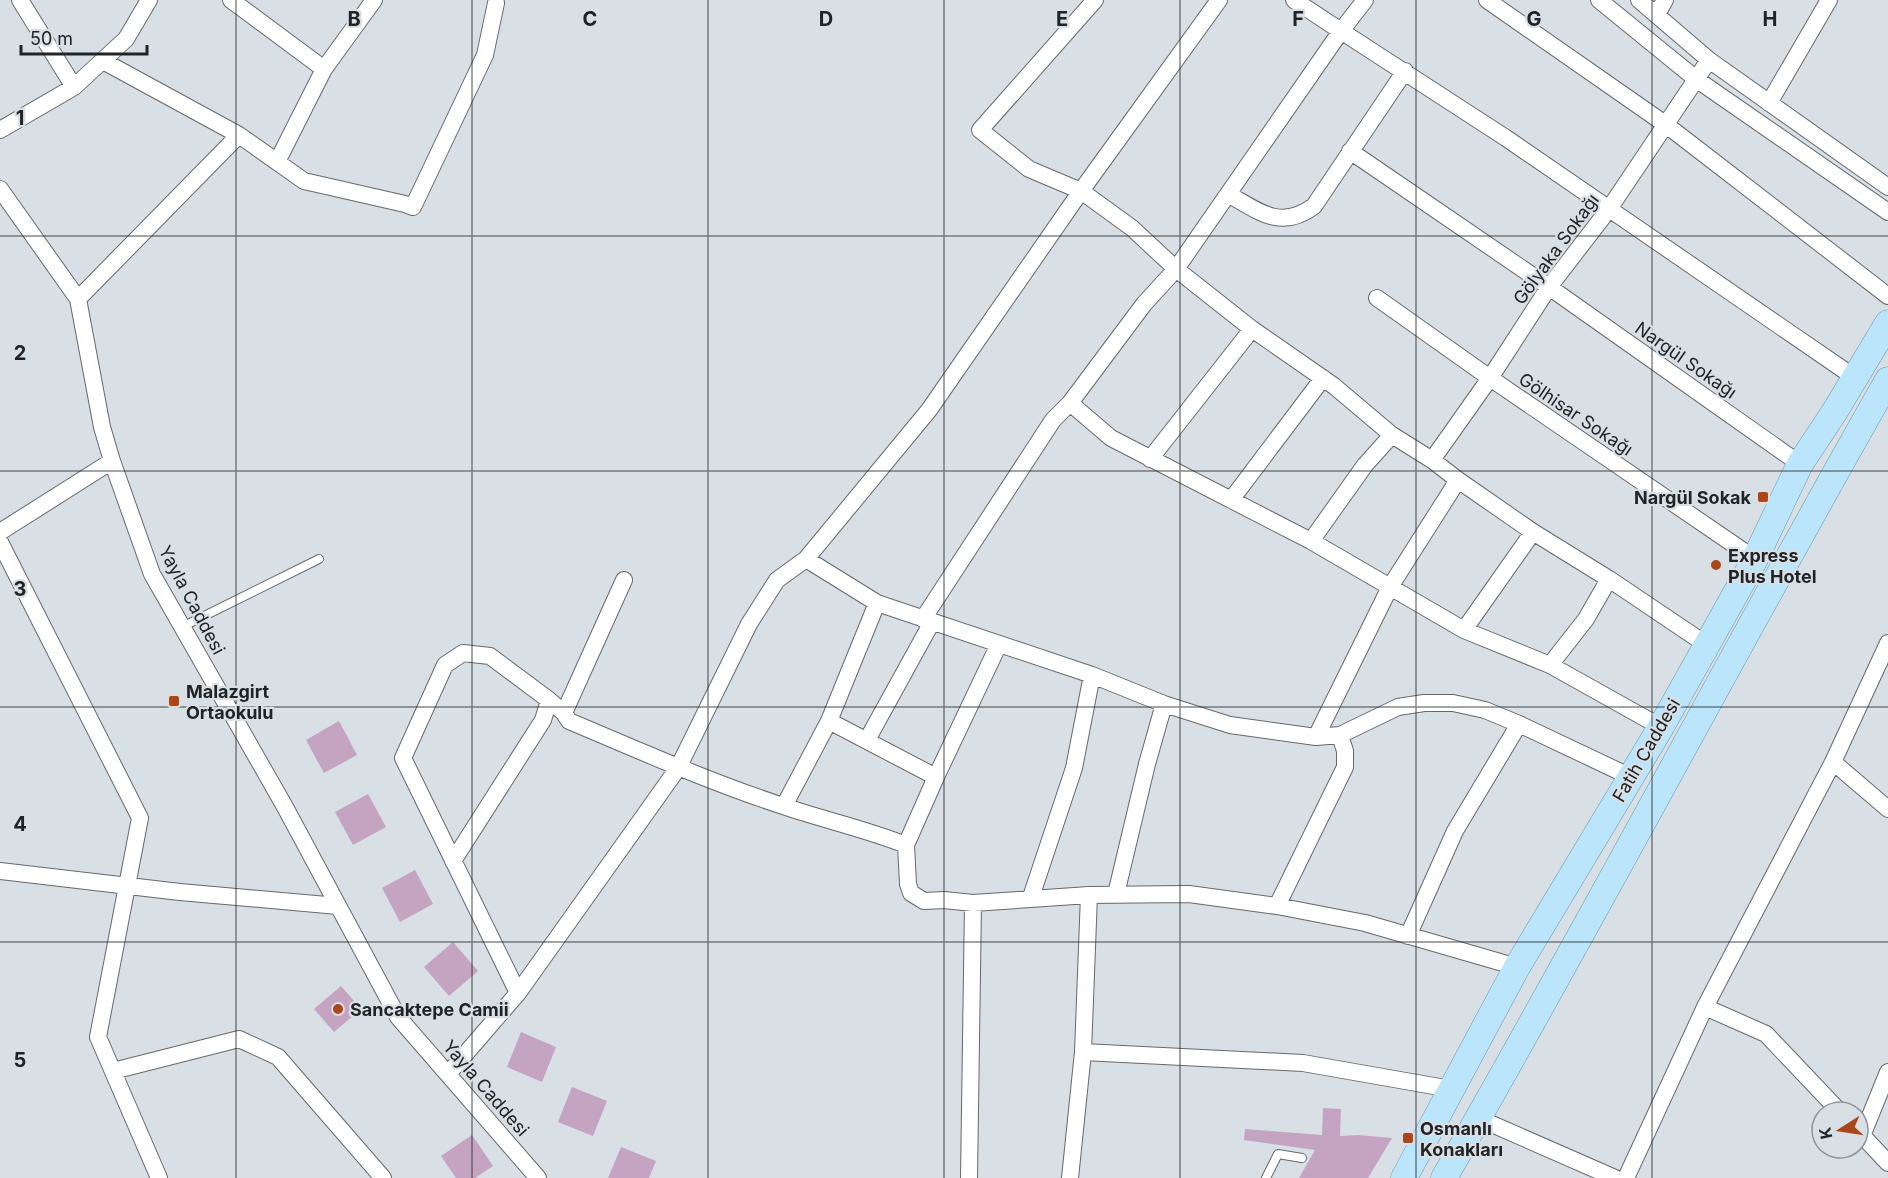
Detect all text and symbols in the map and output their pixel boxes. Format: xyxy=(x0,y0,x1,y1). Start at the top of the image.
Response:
text: B xyxy=(347,7,361,31)
text: C xyxy=(583,7,597,31)
text: D xyxy=(819,7,833,31)
text: E xyxy=(1056,7,1068,31)
text: F xyxy=(1292,7,1304,31)
text: G xyxy=(1526,7,1542,31)
text: H xyxy=(1763,7,1777,31)
scale bar xyxy=(21,18,147,56)
text: 50 m xyxy=(30,28,73,49)
text: 1 xyxy=(16,106,24,130)
street label: Gölyaka Sokağı xyxy=(1509,190,1603,308)
street label: Nargül Sokağı xyxy=(1631,317,1741,403)
text: 2 xyxy=(14,341,26,365)
street label: Gölhisar Sokağı xyxy=(1515,368,1637,460)
place label: Nargül Sokak xyxy=(1634,487,1752,508)
marker: Nargül Sokak xyxy=(1756,490,1770,504)
street label: Yayla Caddesi xyxy=(155,542,229,658)
place label: Express Plus Hotel xyxy=(1728,545,1817,587)
marker: Express Plus Hotel xyxy=(1709,558,1723,572)
text: 3 xyxy=(14,577,26,601)
place label: Malazgirt Ortaokulu xyxy=(186,681,273,723)
marker: Malazgirt Ortaokulu xyxy=(167,694,181,708)
street label: Fatih Caddesi xyxy=(1608,695,1684,805)
text: 4 xyxy=(13,812,27,836)
place label: Sancaktepe Camii xyxy=(350,999,509,1020)
marker: Sancaktepe Camii xyxy=(331,1002,345,1016)
street label: Yayla Caddesi xyxy=(439,1036,533,1140)
text: 5 xyxy=(14,1048,26,1072)
north arrow xyxy=(1810,1100,1870,1160)
place label: Osmanlı Konakları xyxy=(1420,1118,1503,1160)
text: K xyxy=(1814,1125,1836,1141)
marker: Osmanlı Konakları xyxy=(1401,1131,1415,1145)

